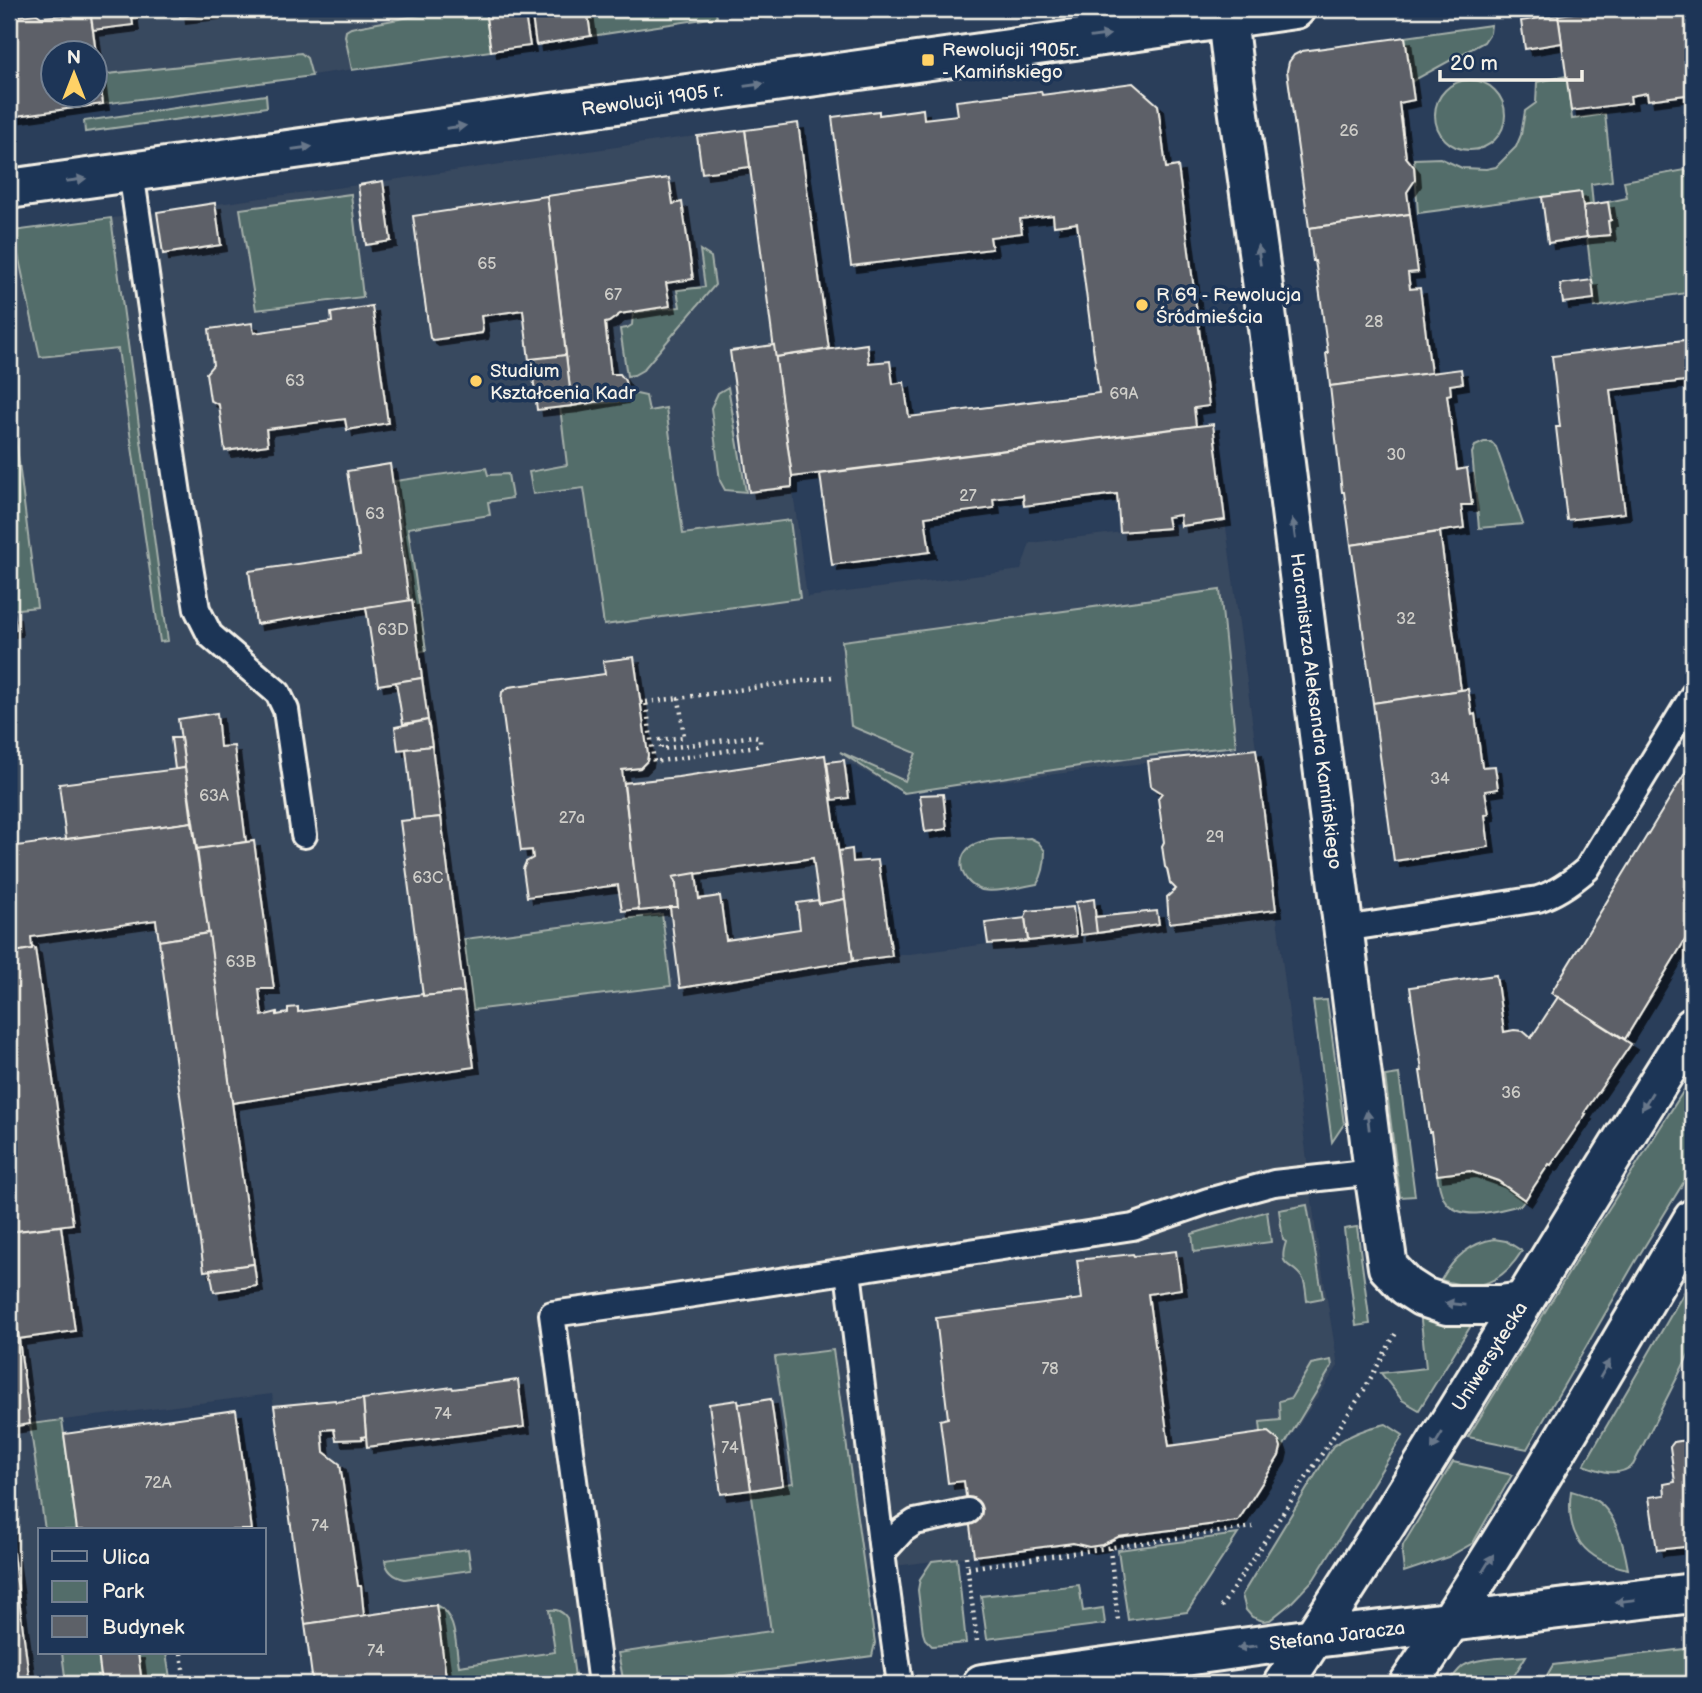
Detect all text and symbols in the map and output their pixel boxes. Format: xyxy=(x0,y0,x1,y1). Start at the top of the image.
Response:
one-way arrow xyxy=(1089,30,1111,41)
north arrow xyxy=(38,38,108,108)
scale bar xyxy=(1440,38,1581,82)
place label: Rewolucji 1905r. - Kamińskiego xyxy=(942,39,1079,84)
text: N xyxy=(67,47,81,70)
text: 20 m xyxy=(1450,51,1498,76)
marker: Rewolucji 1905r. - Kamińskiego xyxy=(920,52,936,68)
street label: Rewolucji 1905 r. xyxy=(580,79,724,122)
one-way arrow xyxy=(743,79,765,90)
one-way arrow xyxy=(445,121,467,132)
house number: 26 xyxy=(1339,122,1359,141)
one-way arrow xyxy=(291,142,313,153)
one-way arrow xyxy=(66,174,88,185)
one-way arrow xyxy=(1253,244,1264,266)
house number: 65 xyxy=(478,255,496,274)
place label: R 69 - Rewolucja Śródmieścia xyxy=(1156,284,1301,329)
house number: 67 xyxy=(604,286,622,305)
marker: R 69 - Rewolucja Śródmieścia xyxy=(1134,297,1150,313)
house number: 28 xyxy=(1365,313,1383,332)
place label: Studium Kształcenia Kadr xyxy=(490,360,637,405)
house number: 63 xyxy=(285,372,305,391)
marker: Studium Kształcenia Kadr xyxy=(468,373,484,389)
house number: 69A xyxy=(1110,385,1139,404)
house number: 30 xyxy=(1386,446,1406,465)
house number: 27 xyxy=(959,487,977,506)
house number: 63 xyxy=(365,505,385,524)
one-way arrow xyxy=(1288,518,1299,540)
street label: Harcmistrza Aleksandra Kamińskiego xyxy=(1285,552,1346,871)
house number: 32 xyxy=(1396,610,1416,629)
house number: 63D xyxy=(377,621,409,640)
house number: 34 xyxy=(1430,770,1450,789)
house number: 63A xyxy=(199,787,229,806)
house number: 27a xyxy=(559,809,585,828)
house number: 29 xyxy=(1206,828,1224,847)
house number: 63C xyxy=(413,869,444,888)
house number: 63B xyxy=(226,953,256,972)
house number: 36 xyxy=(1501,1084,1521,1103)
one-way arrow xyxy=(1641,1092,1654,1111)
one-way arrow xyxy=(1362,1109,1373,1131)
street label: Uniwersytecka xyxy=(1448,1298,1533,1416)
one-way arrow xyxy=(1443,1299,1465,1310)
one-way arrow xyxy=(1599,1359,1612,1378)
house number: 78 xyxy=(1041,1360,1059,1379)
house number: 74 xyxy=(434,1405,452,1424)
one-way arrow xyxy=(1431,1431,1444,1450)
house number: 74 xyxy=(721,1439,739,1458)
house number: 72A xyxy=(144,1474,172,1493)
house number: 74 xyxy=(311,1517,329,1536)
legend xyxy=(38,1528,266,1654)
text: Ulica xyxy=(102,1545,150,1570)
one-way arrow xyxy=(1481,1554,1494,1573)
text: Park xyxy=(102,1579,145,1604)
one-way arrow xyxy=(1614,1595,1636,1606)
text: Budynek xyxy=(102,1615,185,1640)
street label: Stefana Jaracza xyxy=(1268,1617,1406,1656)
house number: 74 xyxy=(367,1642,385,1661)
one-way arrow xyxy=(1235,1642,1257,1653)

